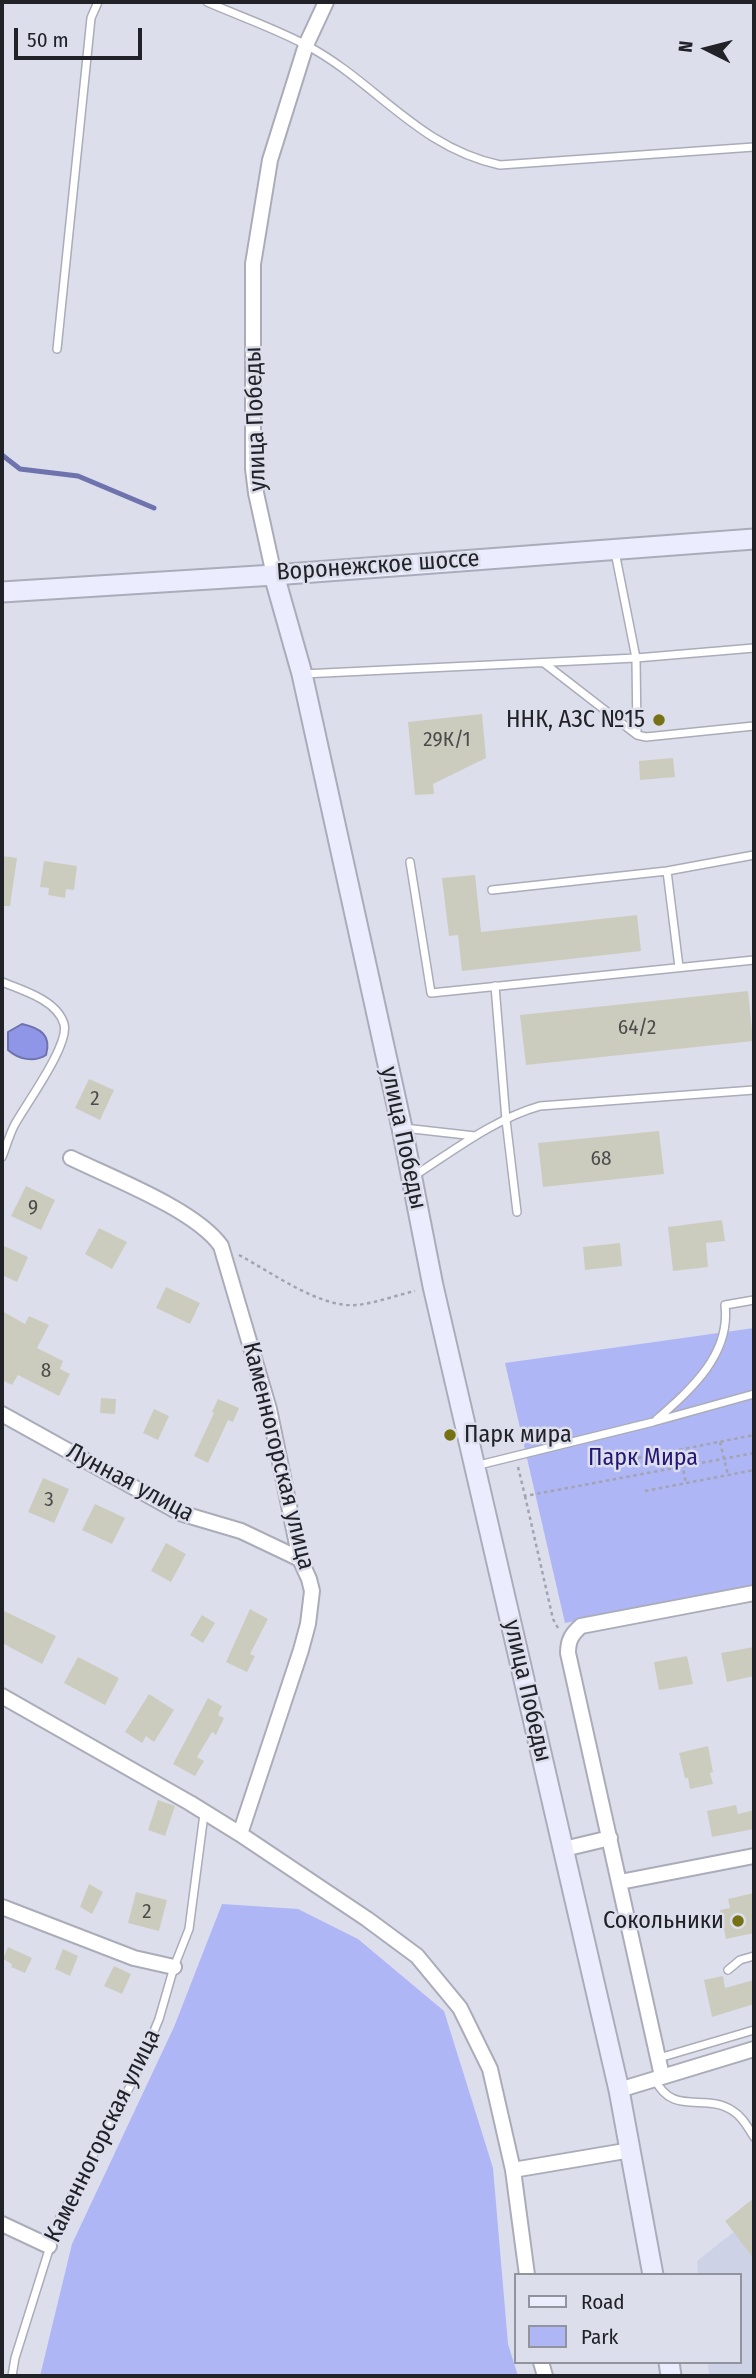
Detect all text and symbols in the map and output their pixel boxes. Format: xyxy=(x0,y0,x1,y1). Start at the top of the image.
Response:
scale bar xyxy=(18,14,145,58)
north arrow xyxy=(672,14,742,84)
text: 50 m xyxy=(27,27,69,53)
text: N xyxy=(674,40,698,54)
street label: улица Победы xyxy=(239,346,273,492)
street label: Воронежское шоссе xyxy=(276,545,480,587)
place label: ННК, АЗС №15 xyxy=(506,706,645,734)
marker: ННК, АЗС №15 xyxy=(651,712,667,728)
house number: 29К/1 xyxy=(423,727,471,753)
house number: 64/2 xyxy=(618,1015,656,1041)
street label: улица Победы xyxy=(374,1064,432,1212)
house number: 2 xyxy=(90,1086,100,1112)
house number: 68 xyxy=(591,1146,611,1172)
house number: 9 xyxy=(28,1195,38,1221)
street label: Каменногорская улица xyxy=(236,1339,320,1573)
house number: 8 xyxy=(41,1358,51,1384)
place label: Парк мира xyxy=(464,1421,572,1449)
marker: Парк мира xyxy=(442,1427,458,1443)
street label: Лунная улица xyxy=(62,1437,198,1529)
park label: Парк Мира xyxy=(588,1444,698,1472)
house number: 3 xyxy=(44,1487,54,1513)
street label: улица Победы xyxy=(497,1617,557,1765)
house number: 2 xyxy=(142,1899,152,1925)
place label: Сокольники xyxy=(603,1907,724,1935)
marker: Сокольники xyxy=(730,1913,746,1929)
street label: Каменногорская улица xyxy=(39,2025,167,2247)
legend xyxy=(514,2273,742,2364)
text: Road xyxy=(581,2289,625,2315)
text: Park xyxy=(581,2324,618,2350)

